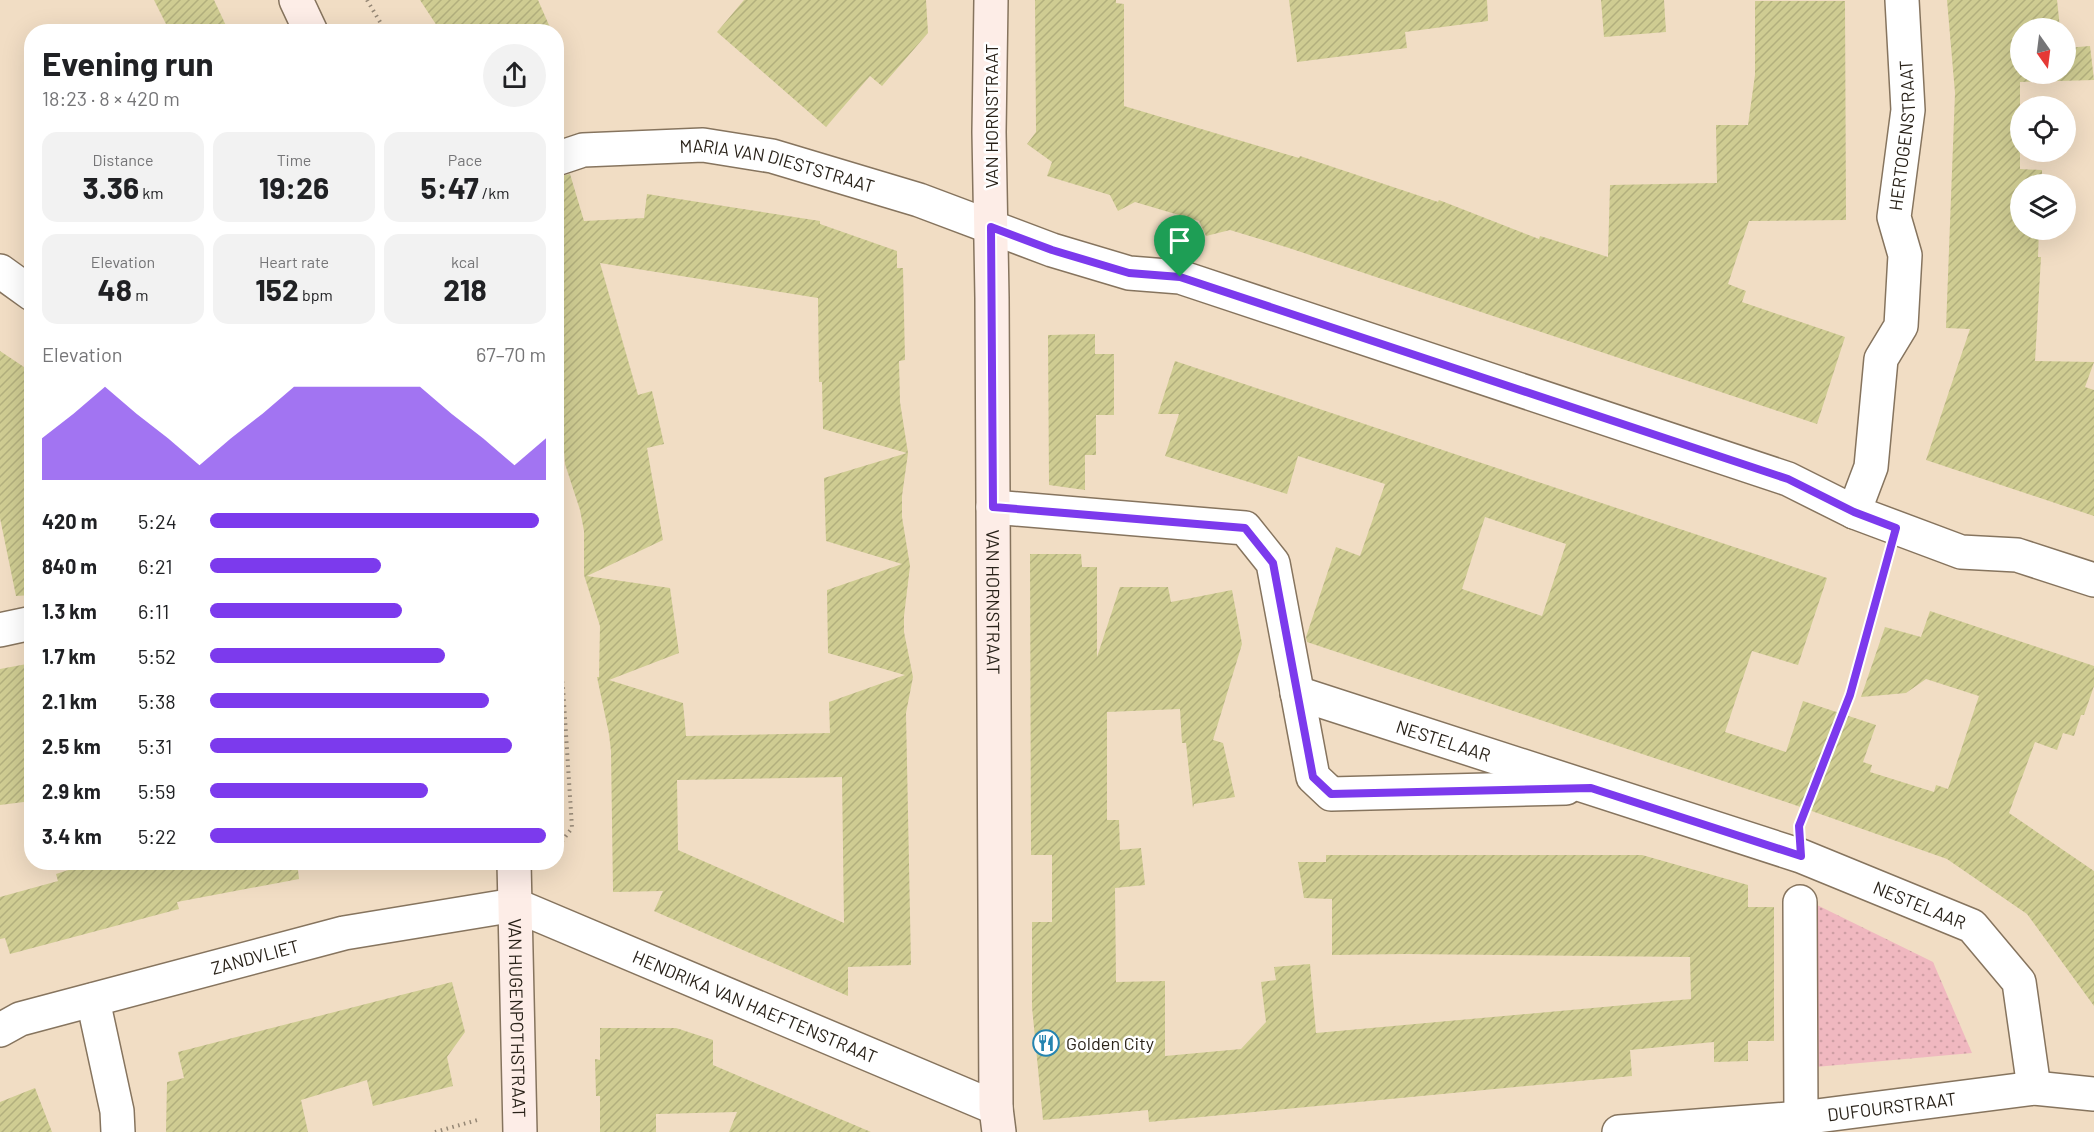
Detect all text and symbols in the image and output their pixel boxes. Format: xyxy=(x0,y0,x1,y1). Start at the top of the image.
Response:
north arrow xyxy=(2010,18,2076,84)
map controls xyxy=(2010,18,2076,240)
text: Evening run xyxy=(42,43,214,83)
button: share xyxy=(483,44,546,107)
street label: VAN HORNSTRAAT xyxy=(980,44,1002,188)
street label: HERTOGENSTRAAT xyxy=(1884,60,1919,212)
text: 18:23 · 8 × 420 m xyxy=(42,86,180,110)
button: locate xyxy=(2010,96,2076,162)
street label: MARIA VAN DIESTSTRAAT xyxy=(679,134,877,197)
text: Distance xyxy=(93,150,153,169)
text: Time xyxy=(277,150,311,169)
text: Pace xyxy=(448,150,482,169)
text: 3.36 xyxy=(82,169,139,205)
text: 19:26 xyxy=(259,169,329,205)
text: 5:47 xyxy=(421,169,479,205)
button: layers xyxy=(2010,174,2076,240)
text: km xyxy=(139,183,164,202)
text: /km xyxy=(479,183,509,202)
pin xyxy=(1154,215,1205,277)
icon: arrive xyxy=(1163,224,1196,257)
text: Elevation xyxy=(91,252,155,271)
text: Heart rate xyxy=(259,252,329,271)
text: kcal xyxy=(451,252,479,271)
text: 48 xyxy=(98,271,132,307)
text: 152 xyxy=(255,271,299,307)
text: 218 xyxy=(443,271,487,307)
text: m xyxy=(132,285,148,304)
text: bpm xyxy=(299,285,333,304)
text: Elevation xyxy=(42,342,123,366)
text: 67–70 m xyxy=(476,342,546,366)
text: 420 m xyxy=(42,509,97,533)
text: 5:24 xyxy=(138,509,177,533)
street label: VAN HORNSTRAAT xyxy=(982,529,1005,674)
text: 840 m xyxy=(42,554,97,578)
text: 6:21 xyxy=(138,554,173,578)
text: 1.3 km xyxy=(42,599,97,623)
text: 6:11 xyxy=(138,599,169,623)
text: 1.7 km xyxy=(42,644,96,668)
text: 5:52 xyxy=(138,644,176,668)
text: 2.1 km xyxy=(42,689,97,713)
text: 5:38 xyxy=(138,689,176,713)
street label: NESTELAAR xyxy=(1394,715,1494,766)
text: 2.5 km xyxy=(42,734,101,758)
text: 5:31 xyxy=(138,734,172,758)
text: 2.9 km xyxy=(42,779,101,803)
text: 5:59 xyxy=(138,779,176,803)
text: 3.4 km xyxy=(42,824,102,848)
text: 5:22 xyxy=(138,824,177,848)
street label: NESTELAAR xyxy=(1870,876,1969,933)
street label: VAN HUGENPOTHSTRAAT xyxy=(504,918,531,1118)
street label: ZANDVLIET xyxy=(209,934,301,979)
street label: HENDRIKA VAN HAEFTENSTRAAT xyxy=(630,945,881,1068)
restaurant icon: Golden City xyxy=(1031,1028,1061,1058)
place label: Golden City xyxy=(1066,1032,1154,1054)
street label: DUFOURSTRAAT xyxy=(1826,1087,1958,1126)

